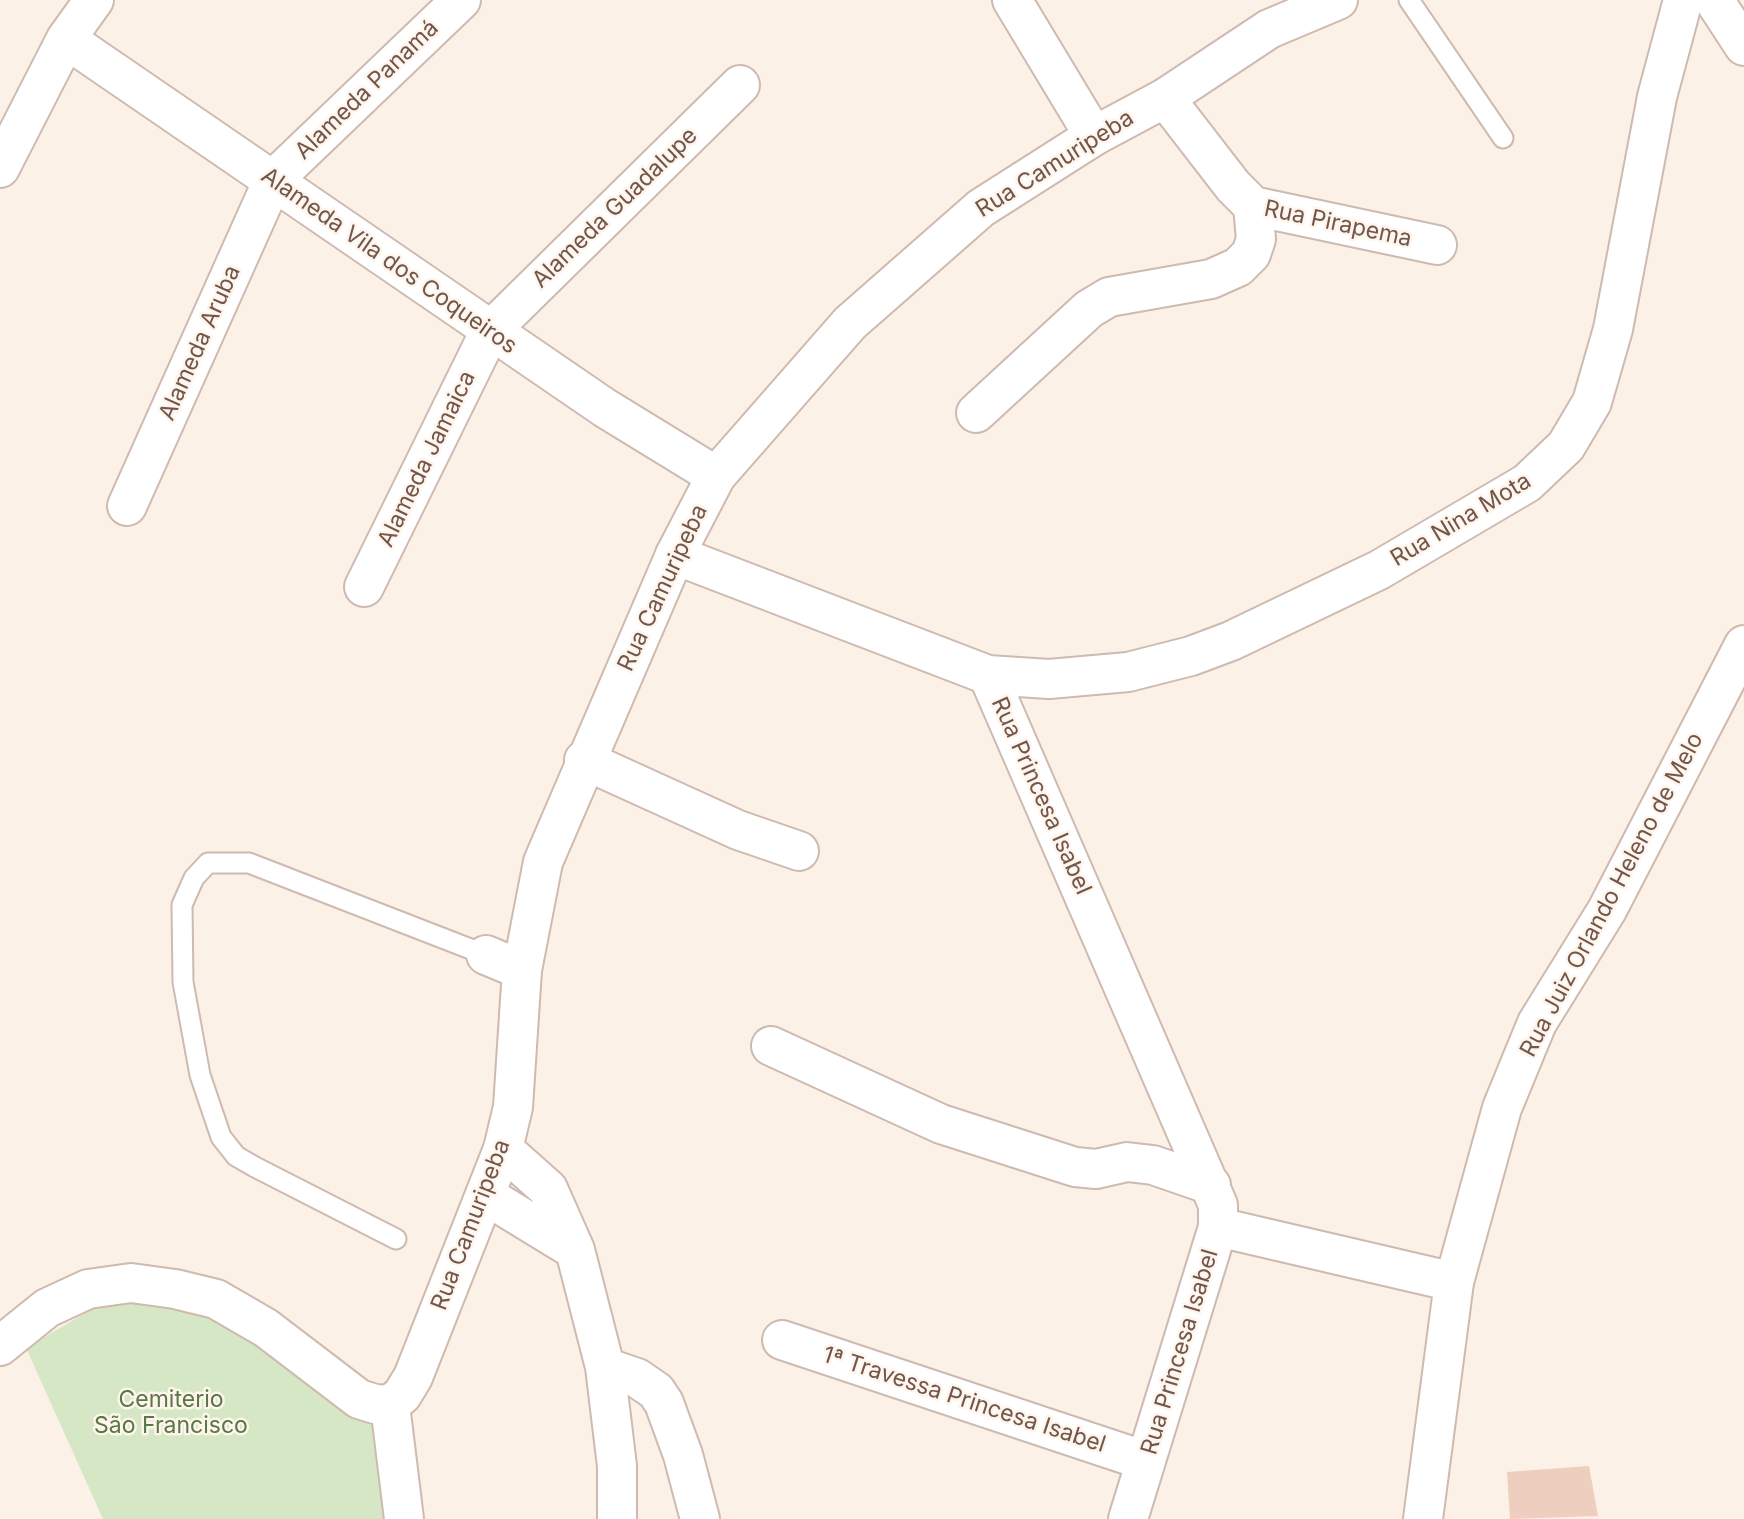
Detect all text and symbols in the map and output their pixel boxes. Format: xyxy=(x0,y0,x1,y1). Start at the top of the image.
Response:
street label: Alameda Panamá xyxy=(290,15,444,165)
street label: Rua Camuripeba xyxy=(971,104,1139,224)
street label: Alameda Guadalupe xyxy=(527,122,703,294)
street label: Alameda Vila dos Coqueiros xyxy=(256,162,522,360)
street label: Rua Pirapema xyxy=(1262,195,1414,253)
street label: Alameda Aruba xyxy=(153,261,247,425)
street label: Alameda Jamaica xyxy=(372,367,482,551)
street label: Rua Nina Mota xyxy=(1386,467,1536,573)
street label: Rua Camuripeba xyxy=(612,500,714,676)
street label: Rua Princesa Isabel xyxy=(985,693,1097,899)
street label: Rua Juiz Orlando Heleno de Melo xyxy=(1515,728,1709,1062)
street label: Rua Camuripeba xyxy=(426,1136,516,1314)
street label: Rua Princesa Isabel xyxy=(1136,1246,1224,1458)
street label: 1ª Travessa Princesa Isabel xyxy=(819,1341,1109,1459)
park label: Cemiterio São Francisco xyxy=(94,1386,248,1440)

